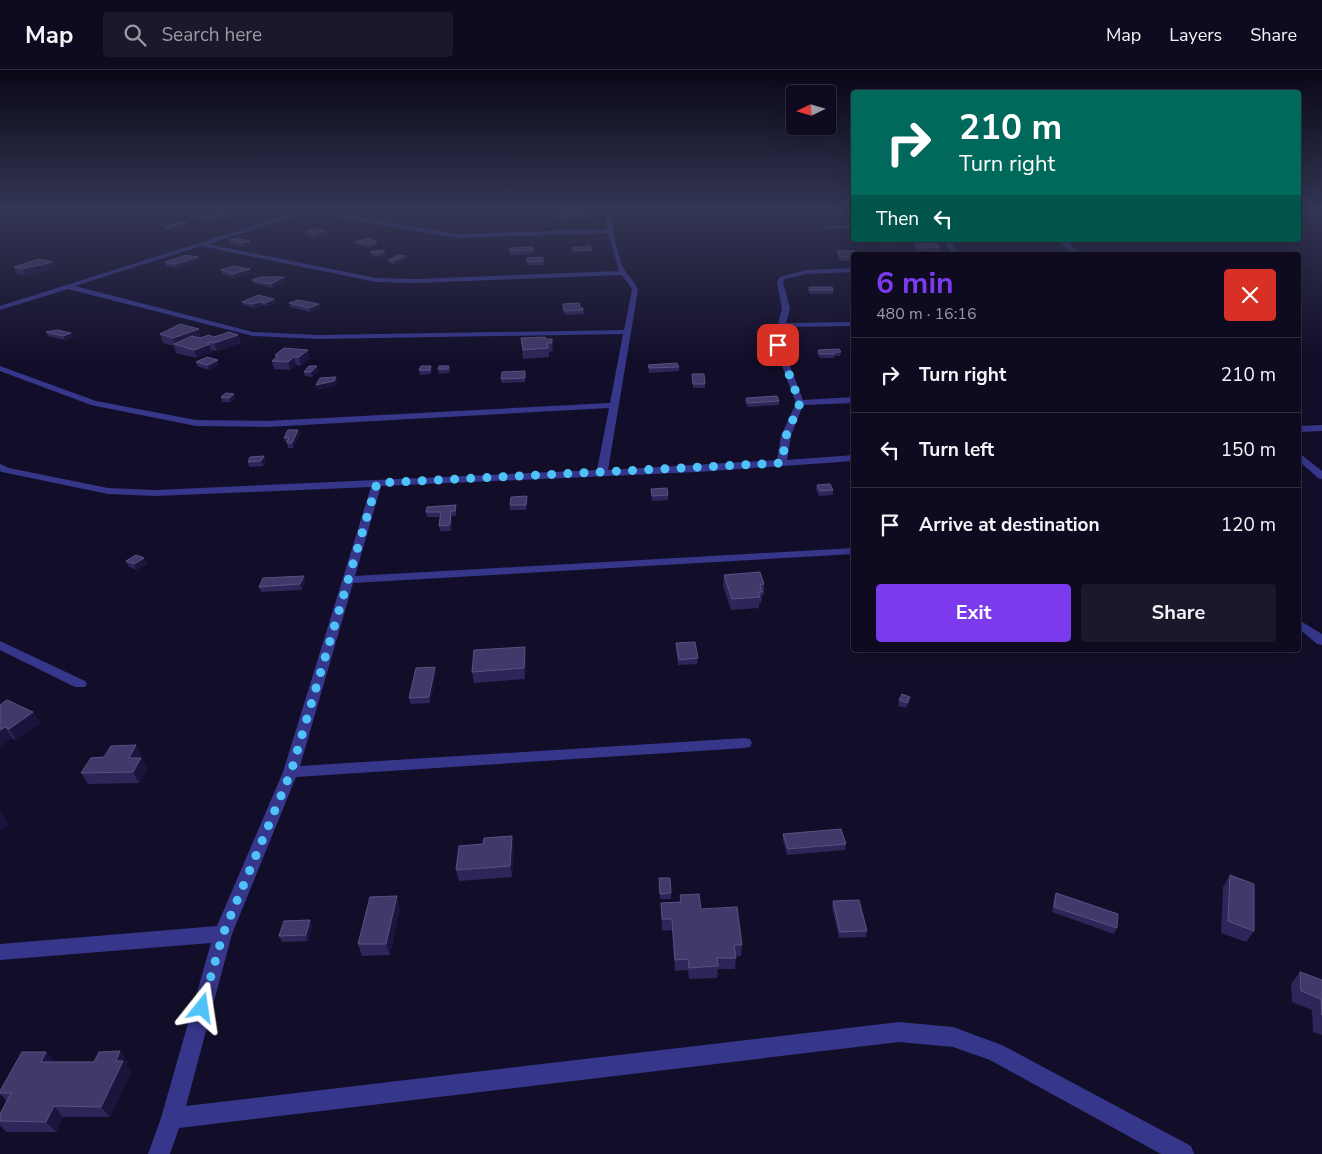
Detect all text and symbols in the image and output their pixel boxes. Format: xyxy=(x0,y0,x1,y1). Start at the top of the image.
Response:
search box xyxy=(103,12,453,57)
text: Map xyxy=(25,19,73,51)
icon: search xyxy=(121,21,149,49)
text: Search here xyxy=(161,22,262,48)
text: Map xyxy=(1106,23,1141,47)
text: Layers xyxy=(1169,23,1222,47)
text: Share xyxy=(1250,23,1297,47)
north arrow xyxy=(786,85,836,135)
map controls xyxy=(786,85,836,135)
text: 210 m xyxy=(959,104,1062,151)
icon: right xyxy=(876,110,941,175)
text: Turn right xyxy=(959,149,1055,179)
icon: left xyxy=(929,205,957,233)
text: Then xyxy=(876,206,919,232)
text: 6 min xyxy=(876,263,954,304)
button: close xyxy=(1224,269,1276,321)
text: 480 m · 16:16 xyxy=(876,303,977,325)
pin xyxy=(757,324,799,366)
icon: arrive xyxy=(764,331,792,359)
icon: right xyxy=(876,361,904,389)
text: Turn right xyxy=(919,362,1006,388)
text: 210 m xyxy=(1221,362,1276,388)
icon: left xyxy=(876,436,904,464)
text: Turn left xyxy=(919,437,994,463)
text: 150 m xyxy=(1221,437,1276,463)
icon: arrive xyxy=(876,511,904,539)
text: Arrive at destination xyxy=(919,512,1100,538)
text: 120 m xyxy=(1221,512,1276,538)
button: Exit xyxy=(876,584,1071,642)
button: Share xyxy=(1081,584,1276,642)
position arrow xyxy=(175,981,227,1033)

